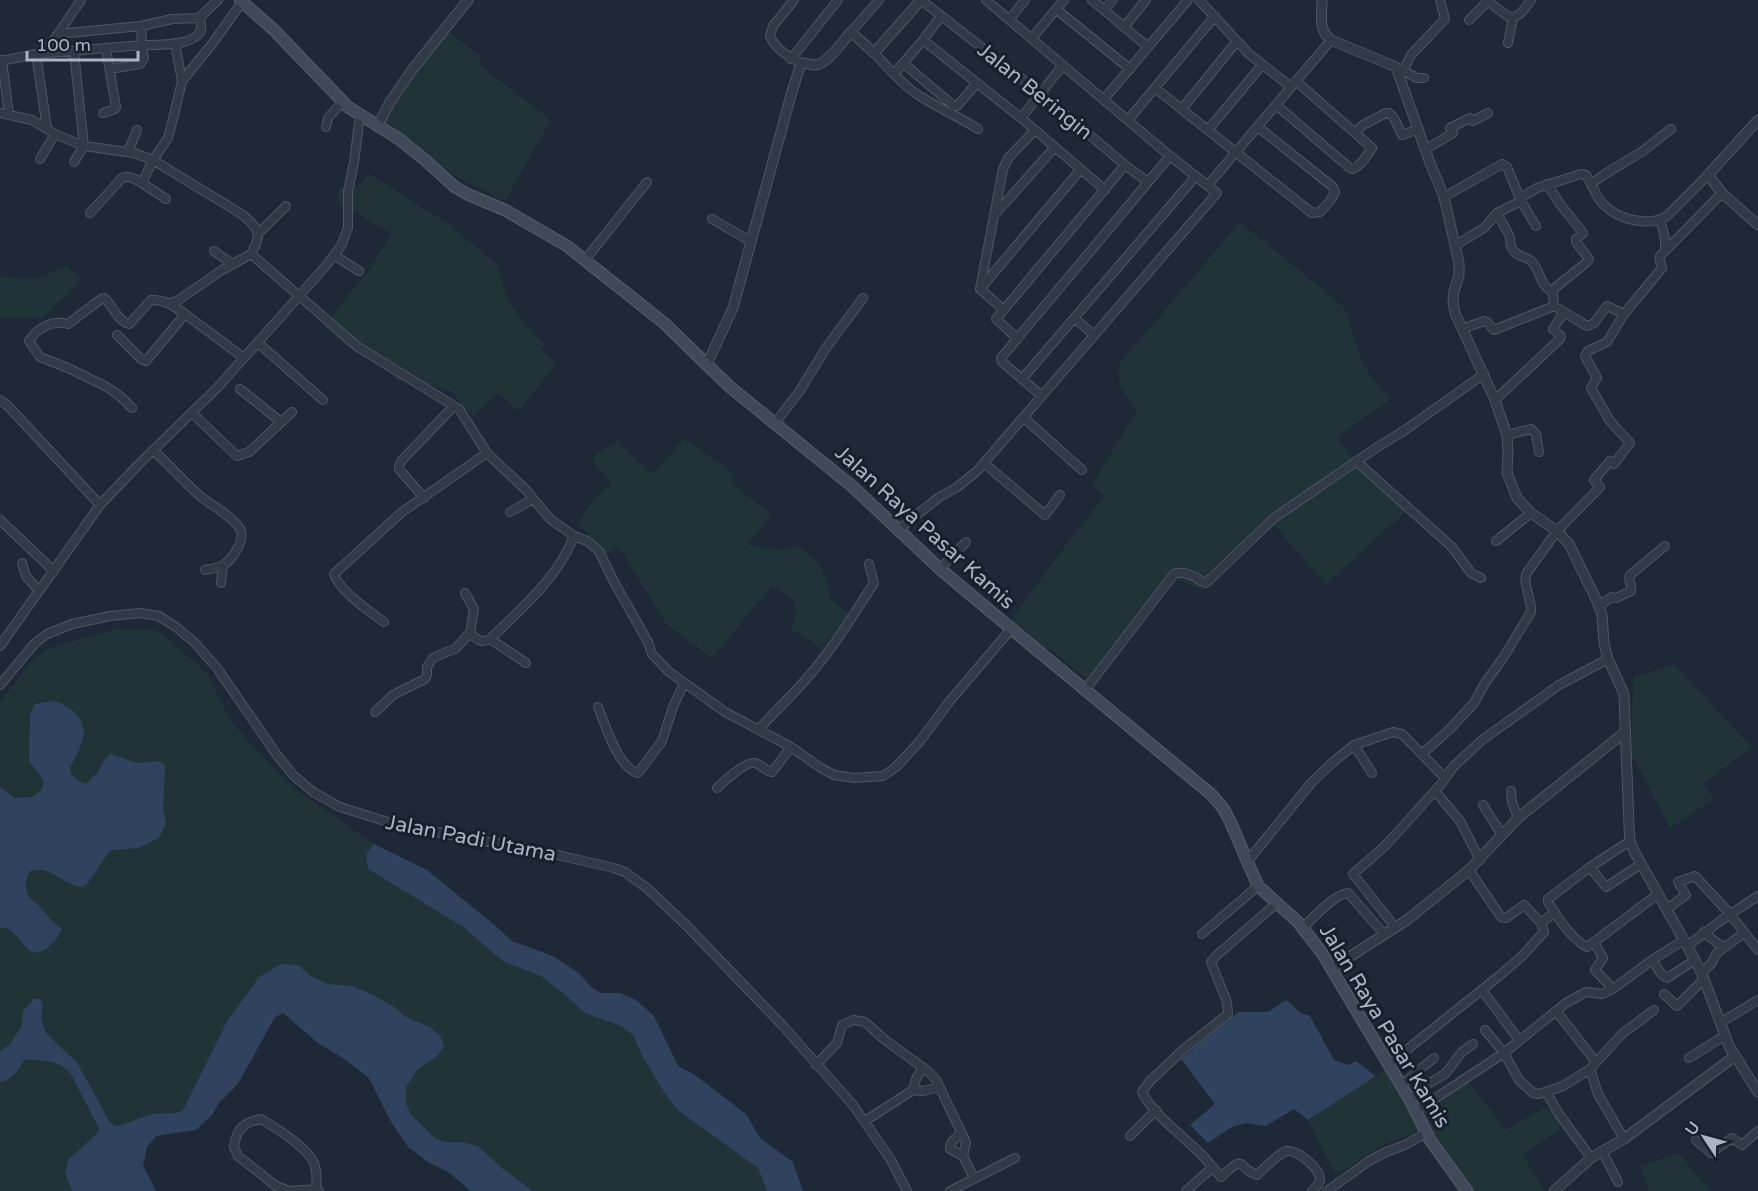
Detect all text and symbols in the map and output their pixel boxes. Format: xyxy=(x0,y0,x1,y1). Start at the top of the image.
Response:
scale bar xyxy=(27,24,138,62)
text: 100 m xyxy=(36,34,91,56)
street label: Jalan Beringin xyxy=(972,37,1097,145)
street label: Jalan Raya Pasar Kamis xyxy=(830,440,1020,615)
street label: Jalan Padi Utama xyxy=(384,810,558,867)
street label: Jalan Raya Pasar Kamis xyxy=(1314,920,1455,1133)
north arrow xyxy=(1674,1107,1734,1167)
text: U xyxy=(1681,1118,1704,1140)

